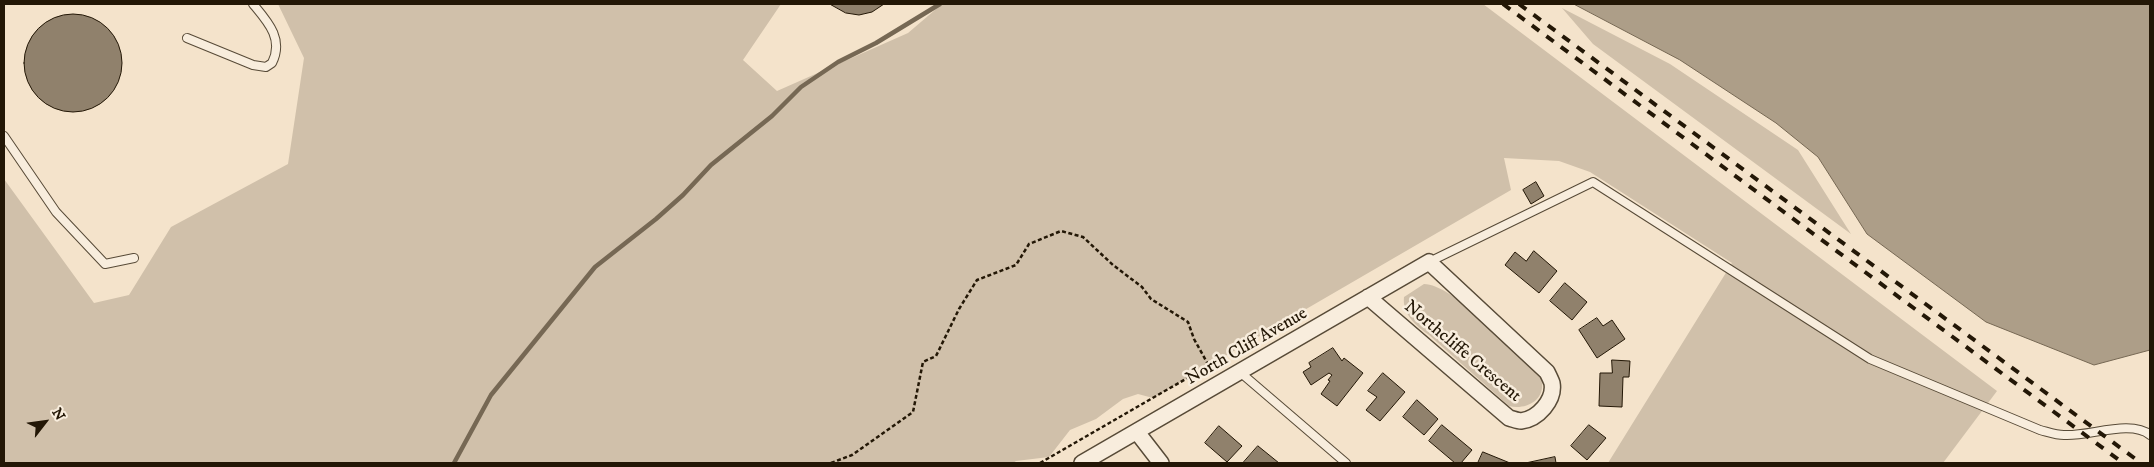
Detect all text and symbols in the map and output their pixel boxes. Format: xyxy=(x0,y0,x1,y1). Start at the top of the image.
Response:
street label: Northcliffe Crescent xyxy=(1399,297,1525,407)
street label: North Cliff Avenue xyxy=(1182,303,1312,391)
north arrow xyxy=(20,397,70,447)
text: N xyxy=(47,405,69,424)

